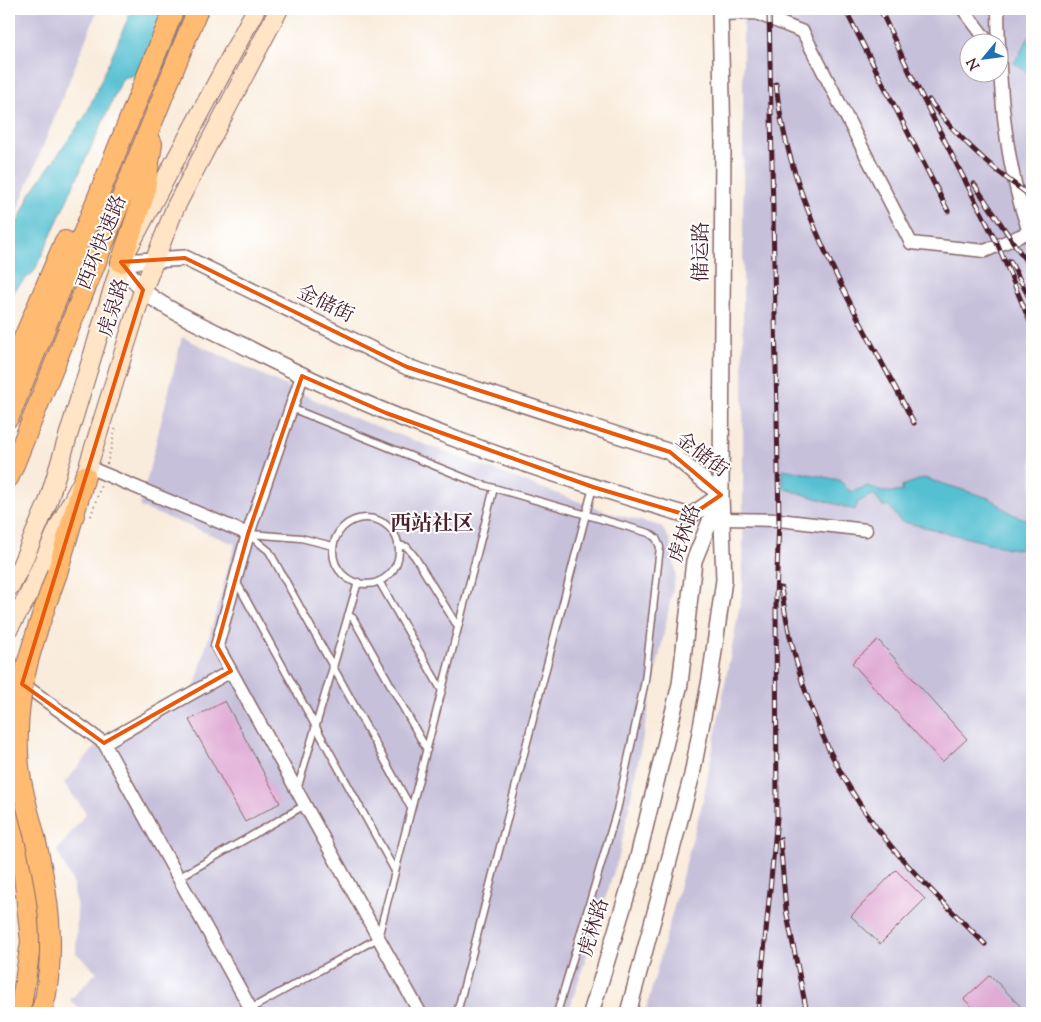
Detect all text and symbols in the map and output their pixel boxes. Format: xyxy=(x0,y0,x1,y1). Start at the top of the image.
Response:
north arrow xyxy=(958,32,1008,82)
text: N xyxy=(963,54,986,73)
street label: 西环快速路 xyxy=(71,191,135,295)
street label: 储运路 xyxy=(688,222,717,282)
street label: 虎泉路 xyxy=(92,275,138,341)
street label: 金储街 xyxy=(292,279,358,331)
street label: 金储街 xyxy=(668,426,734,486)
street label: 虎林路 xyxy=(663,501,709,567)
district label: 西站社区 xyxy=(390,510,474,540)
street label: 虎林路 xyxy=(572,895,618,961)

